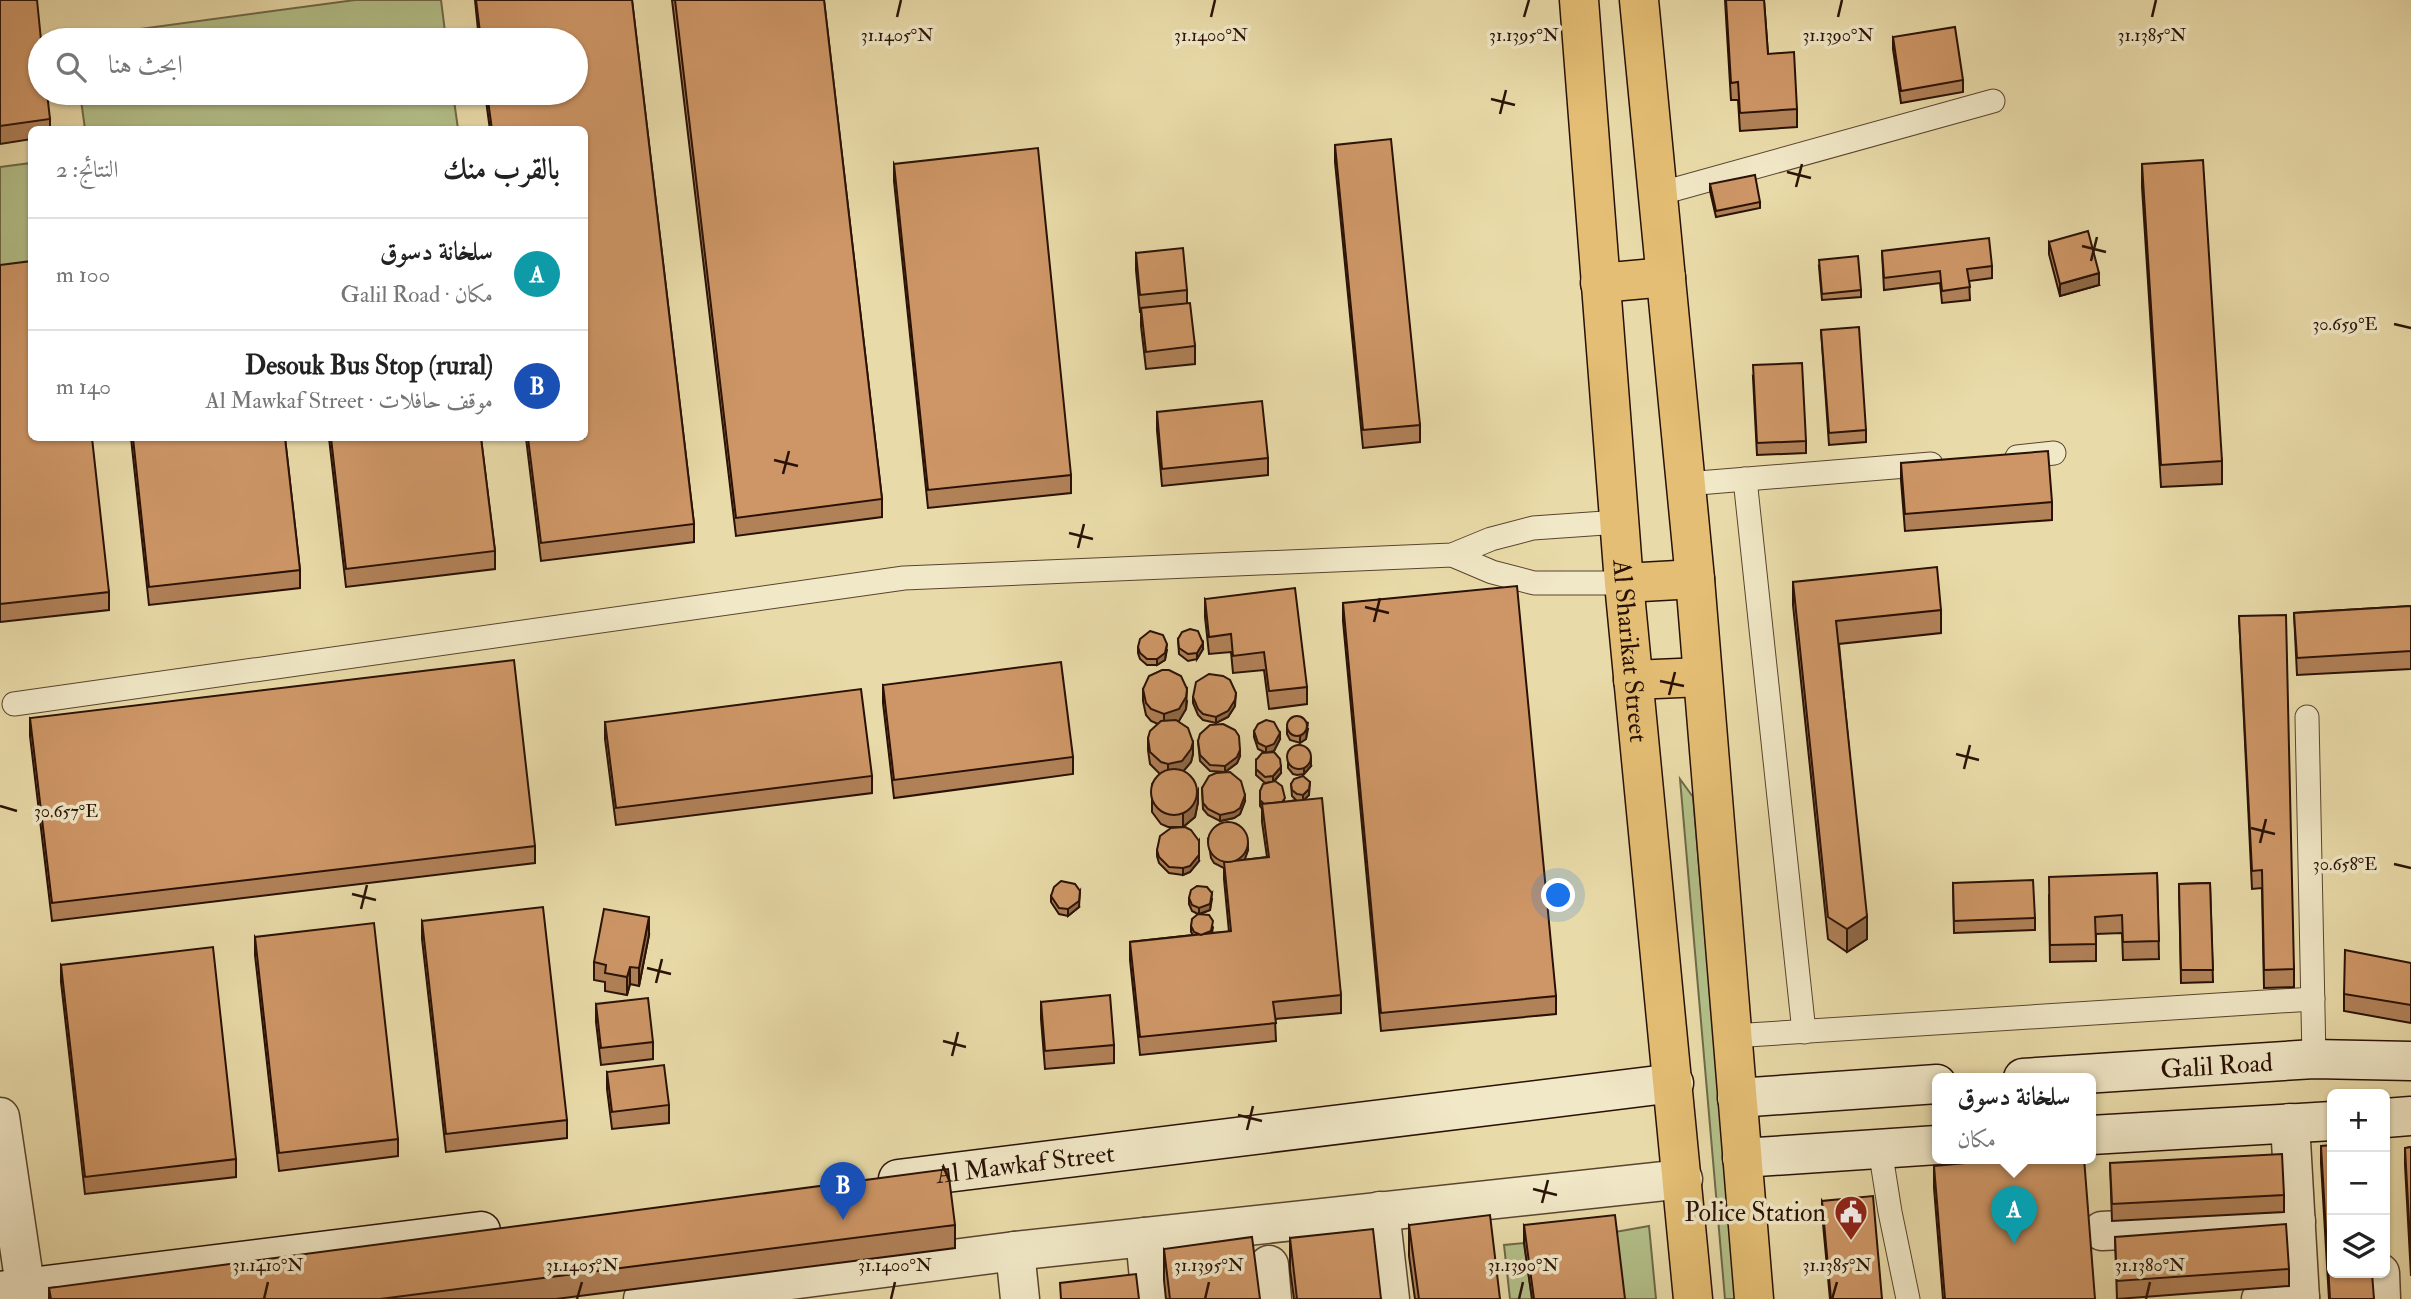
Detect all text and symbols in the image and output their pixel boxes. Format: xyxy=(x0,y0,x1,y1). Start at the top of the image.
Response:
text: 31.1405°N xyxy=(861,24,933,47)
text: 31.1400°N xyxy=(1174,24,1248,47)
text: 31.1395°N xyxy=(1489,24,1559,47)
text: 31.1390°N xyxy=(1802,24,1874,47)
text: 31.1385°N xyxy=(2118,24,2187,47)
search box xyxy=(28,28,588,105)
icon: search xyxy=(52,48,90,86)
text: ابحث هنا xyxy=(108,49,183,81)
text: بالقرب منك xyxy=(443,151,560,188)
text: النتائج: 2 xyxy=(56,155,119,184)
text: سلخانة دسوق xyxy=(380,236,493,268)
text: 100 m xyxy=(56,260,110,289)
text: A xyxy=(530,260,544,289)
text: مكان · Galil Road xyxy=(341,280,493,309)
text: 30.659°E xyxy=(2312,313,2378,336)
text: Desouk Bus Stop (rural) xyxy=(245,350,493,382)
text: 140 m xyxy=(56,372,111,401)
text: B xyxy=(529,372,545,401)
text: موقف حافلات · Al Mawkaf Street xyxy=(205,386,493,415)
street label: Al Sharikat Street xyxy=(1605,557,1654,744)
text: 30.657°E xyxy=(34,800,98,823)
text: 30.658°E xyxy=(2313,853,2377,876)
your location xyxy=(1541,878,1575,912)
street label: Galil Road xyxy=(2159,1047,2274,1086)
popup xyxy=(1932,1073,2096,1164)
text: سلخانة دسوق xyxy=(1957,1081,2071,1113)
map controls xyxy=(2327,1089,2390,1278)
button: + xyxy=(2327,1089,2390,1152)
text: مكان xyxy=(1957,1125,1996,1154)
street label: Al Mawkaf Street xyxy=(933,1137,1116,1191)
button: − xyxy=(2327,1152,2390,1215)
pin: B xyxy=(820,1162,866,1220)
pin: A xyxy=(1991,1186,2037,1244)
public building icon: Police Station xyxy=(1832,1193,1870,1242)
place label: Police Station xyxy=(1684,1197,1826,1229)
button: layers xyxy=(2327,1215,2390,1278)
text: 31.1410°N xyxy=(233,1254,303,1277)
text: 31.1405°N xyxy=(546,1254,618,1277)
text: 31.1400°N xyxy=(858,1254,932,1277)
text: 31.1395°N xyxy=(1174,1254,1244,1277)
text: 31.1390°N xyxy=(1487,1254,1559,1277)
text: 31.1385°N xyxy=(1803,1254,1872,1277)
text: 31.1380°N xyxy=(2115,1254,2185,1277)

